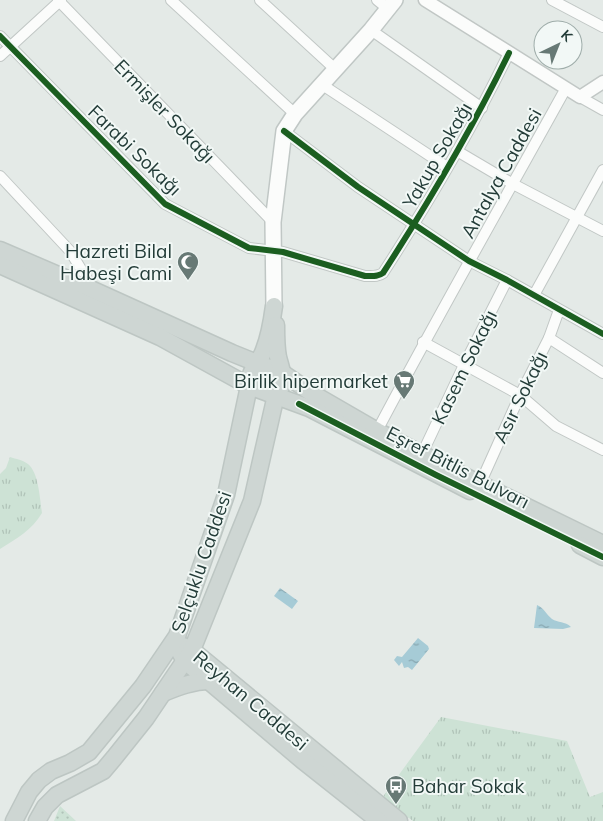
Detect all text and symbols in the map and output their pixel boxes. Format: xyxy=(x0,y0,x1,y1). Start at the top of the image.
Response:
north arrow xyxy=(533,20,583,70)
text: K xyxy=(557,26,577,46)
street label: Ermişler Sokağı xyxy=(109,54,221,168)
street label: Yakup Sokağı xyxy=(397,98,477,213)
street label: Farabi Sokağı xyxy=(83,99,187,201)
street label: Antalya Caddesi xyxy=(455,104,547,242)
place label: Hazreti Bilal Habeşi Cami xyxy=(60,239,172,285)
mosque icon: Hazreti Bilal Habeşi Cami xyxy=(176,250,200,281)
street label: Kasem Sokağı xyxy=(426,306,502,428)
street label: Asır Sokağı xyxy=(487,347,553,447)
place label: Birlik hipermarket xyxy=(234,369,388,393)
supermarket icon: Birlik hipermarket xyxy=(392,369,416,400)
street label: Eşref Bitlis Bulvarı xyxy=(382,421,534,513)
street label: Selçuklu Caddesi xyxy=(165,488,237,636)
street label: Reyhan Caddesi xyxy=(189,645,313,755)
bus stop icon: Bahar Sokak xyxy=(384,774,408,805)
place label: Bahar Sokak xyxy=(412,774,524,798)

